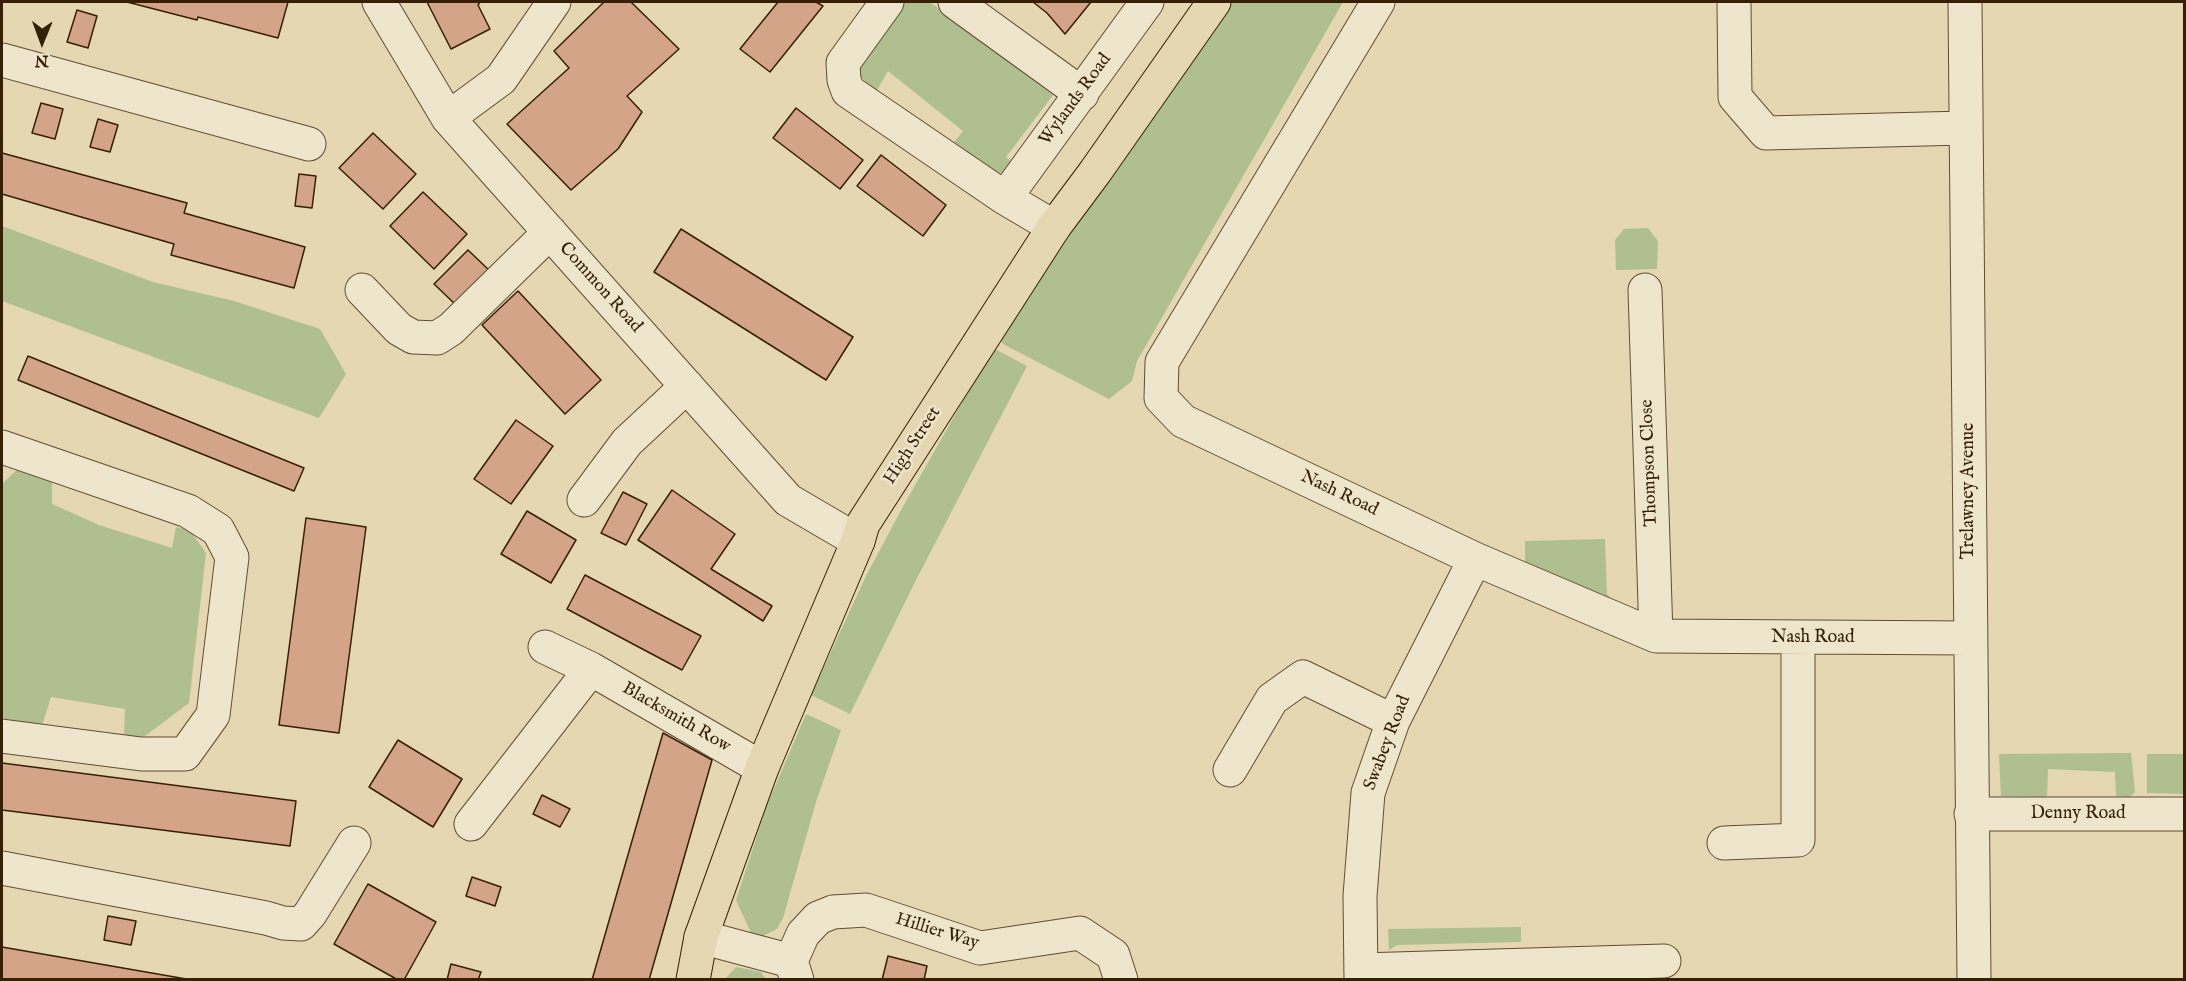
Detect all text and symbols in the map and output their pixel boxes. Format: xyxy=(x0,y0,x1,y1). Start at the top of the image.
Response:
north arrow xyxy=(12,12,72,72)
text: N xyxy=(35,50,49,70)
street label: Wylands Road xyxy=(1035,50,1117,150)
street label: Common Road xyxy=(554,238,646,338)
street label: Thompson Close xyxy=(1637,399,1663,527)
street label: High Street xyxy=(880,403,946,489)
street label: Trelawney Avenue xyxy=(1958,423,1980,559)
street label: Nash Road xyxy=(1297,467,1381,521)
street label: Nash Road xyxy=(1771,627,1855,649)
street label: Blacksmith Row xyxy=(618,678,734,758)
street label: Swabey Road xyxy=(1360,692,1416,794)
street label: Denny Road xyxy=(2030,803,2126,825)
street label: Hillier Way xyxy=(893,909,981,955)

